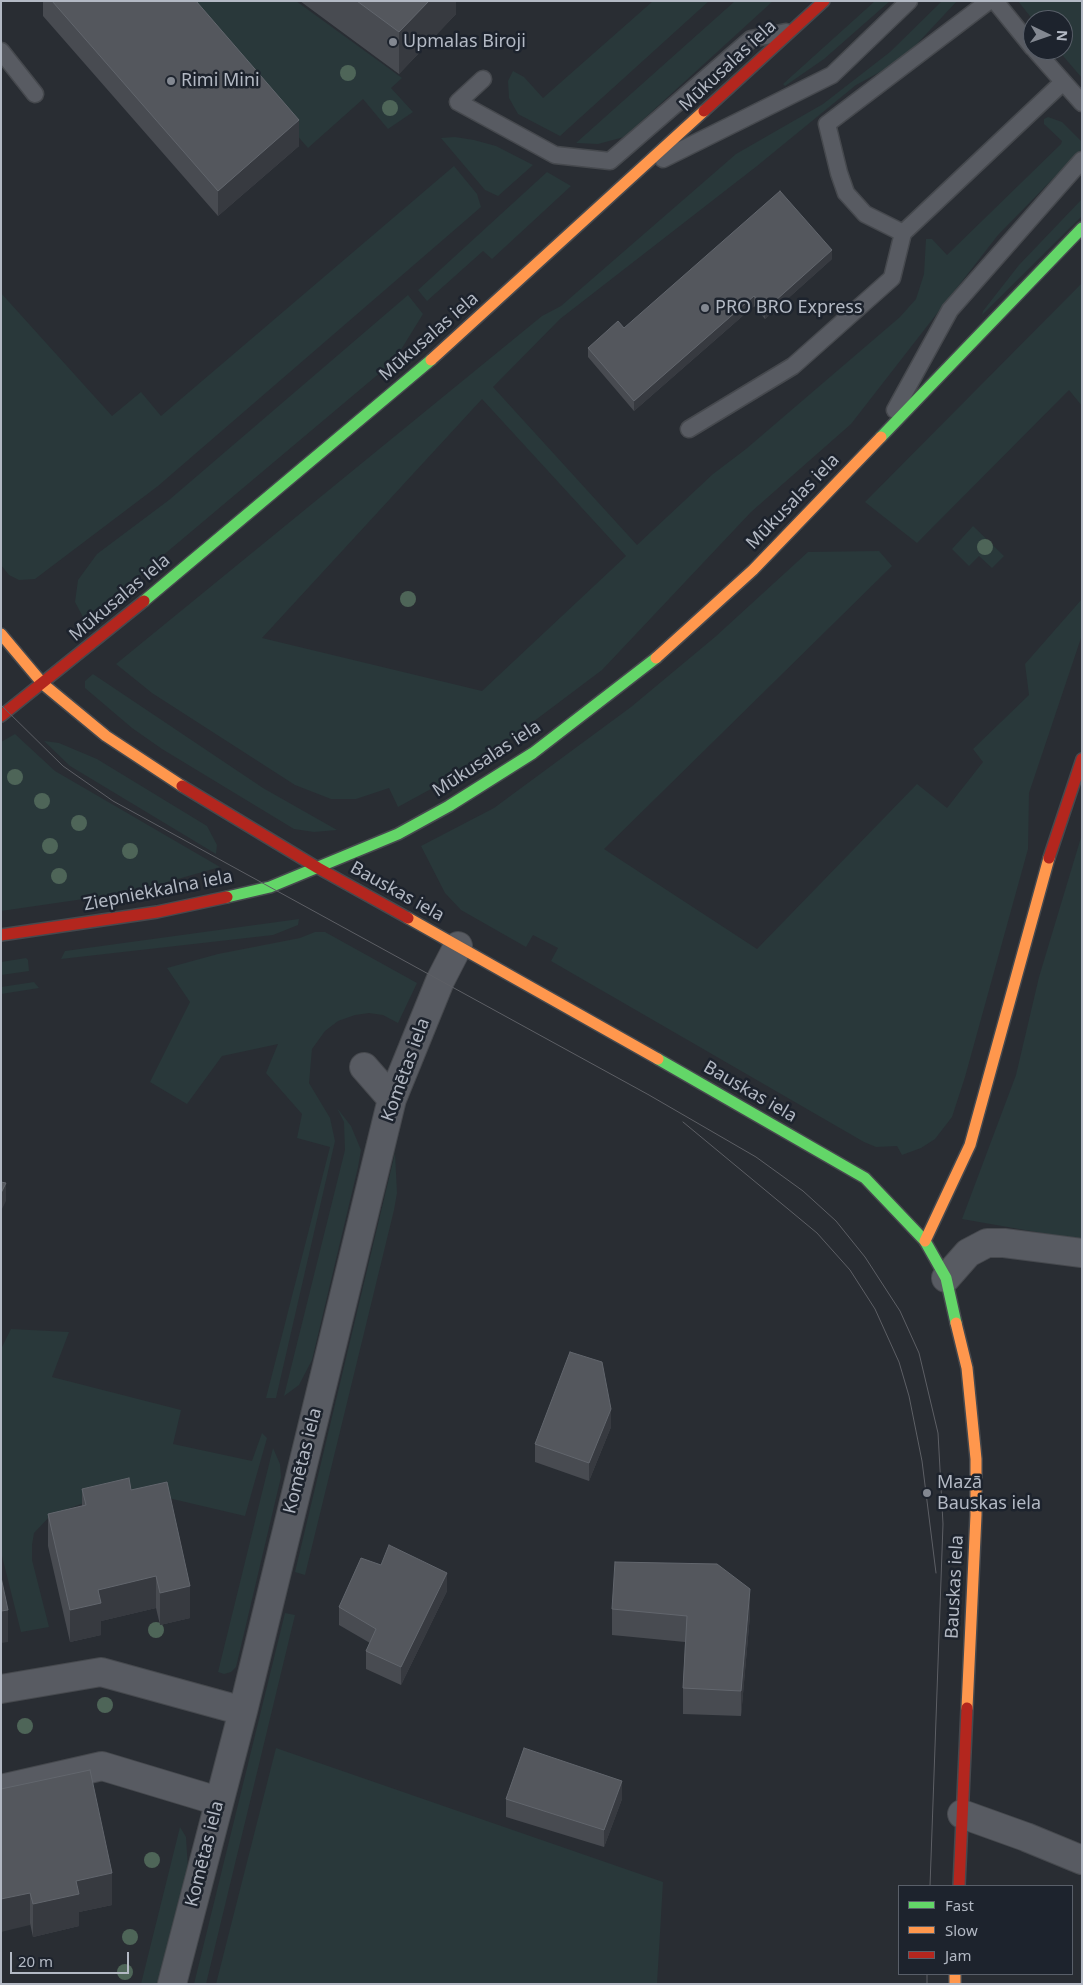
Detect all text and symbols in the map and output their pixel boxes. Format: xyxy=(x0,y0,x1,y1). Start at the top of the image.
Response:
north arrow xyxy=(1023,10,1073,60)
street label: Mūkusalas iela xyxy=(675,16,781,116)
text: N xyxy=(1053,30,1072,42)
place label: Upmalas Biroji xyxy=(403,31,526,53)
marker: Upmalas Biroji xyxy=(387,36,399,48)
place label: Rimi Mini xyxy=(181,70,260,92)
marker: Rimi Mini xyxy=(165,75,177,87)
street label: Mūkusalas iela xyxy=(375,288,483,386)
place label: PRO BRO Express xyxy=(715,297,863,319)
marker: PRO BRO Express xyxy=(699,302,711,314)
street label: Mūkusalas iela xyxy=(742,450,844,554)
street label: Mūkusalas iela xyxy=(65,550,175,646)
street label: Mūkusalas iela xyxy=(429,716,545,802)
street label: Bauskas iela xyxy=(346,857,448,927)
street label: Ziepniekkalna iela xyxy=(82,866,234,916)
street label: Komētas iela xyxy=(377,1015,435,1125)
street label: Bauskas iela xyxy=(700,1057,800,1127)
street label: Komētas iela xyxy=(279,1406,327,1516)
place label: Mazā Bauskas iela xyxy=(937,1472,1041,1515)
marker: Mazā Bauskas iela xyxy=(921,1487,933,1499)
street label: Bauskas iela xyxy=(941,1534,969,1640)
street label: Komētas iela xyxy=(181,1799,229,1909)
legend xyxy=(898,1885,1073,1975)
text: Fast xyxy=(945,1895,974,1915)
text: Slow xyxy=(945,1920,978,1940)
scale bar xyxy=(12,1942,131,1974)
text: Jam xyxy=(945,1945,972,1965)
text: 20 m xyxy=(18,1951,53,1971)

